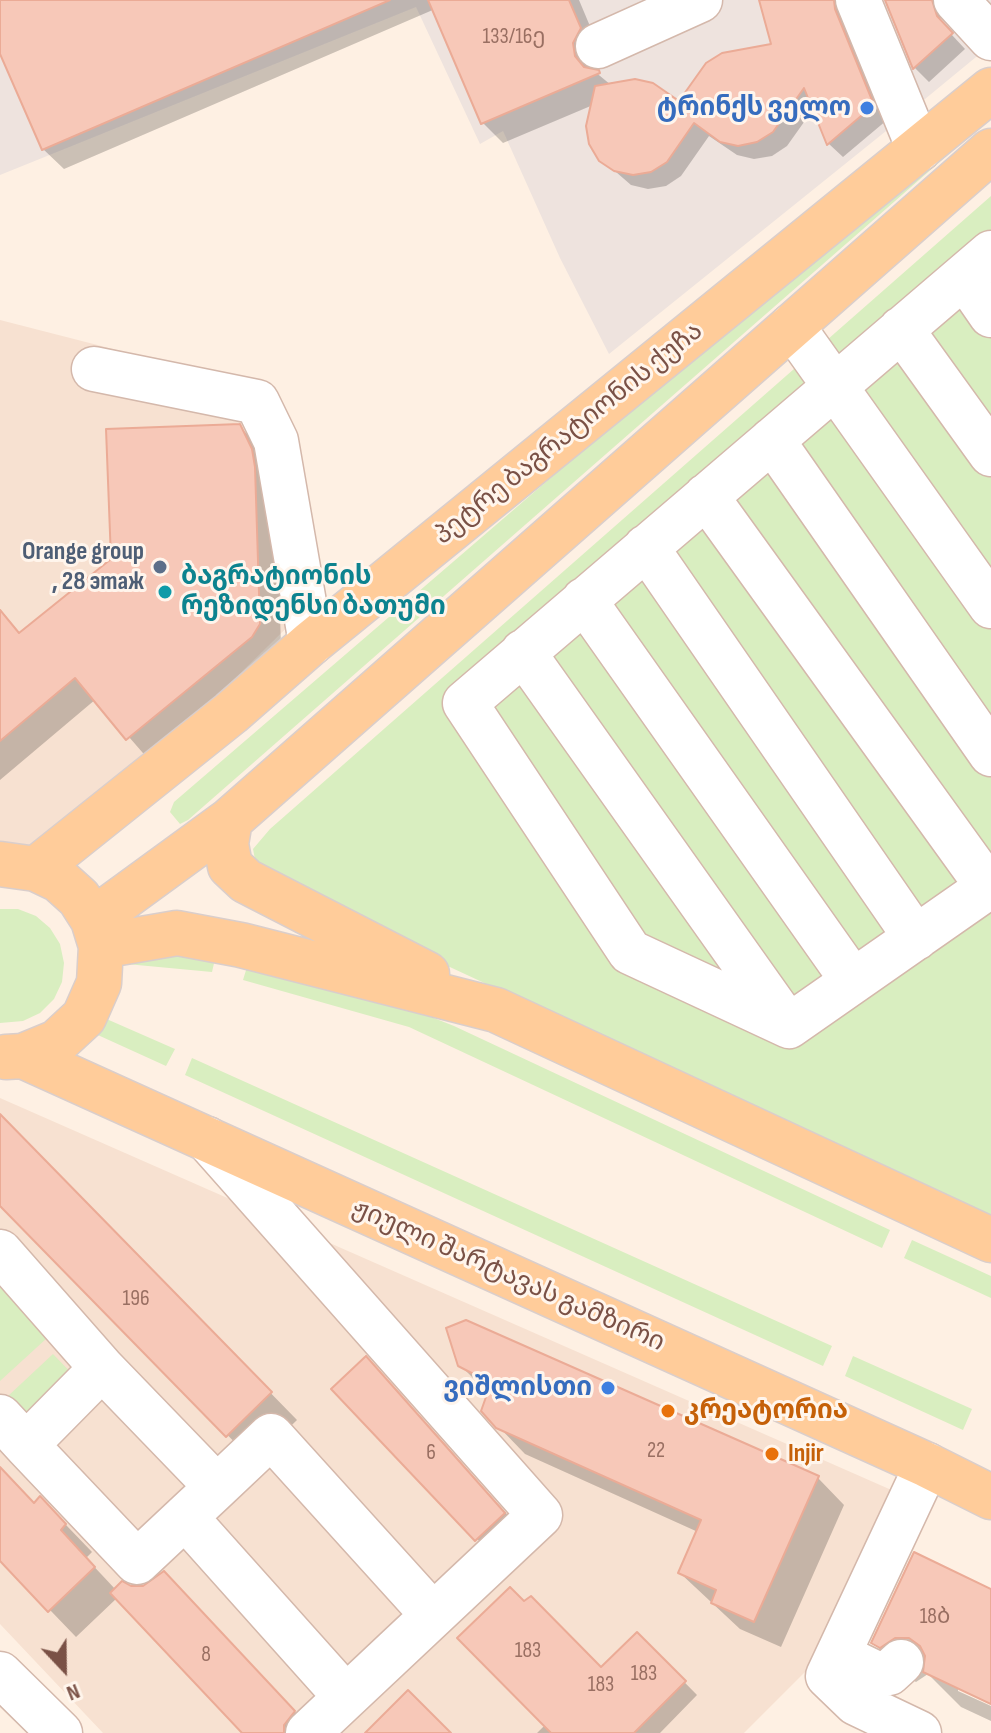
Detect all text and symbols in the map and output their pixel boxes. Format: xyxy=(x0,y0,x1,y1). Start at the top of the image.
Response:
house number: 133/16ე xyxy=(483,24,545,50)
place label: ტრინქს ველო xyxy=(657,92,851,124)
marker: ტრინქს ველო xyxy=(858,99,876,117)
street label: პეტრე ბაგრატიონის ქუჩა xyxy=(428,316,710,552)
place label: Orange group , 28 этаж xyxy=(22,536,144,598)
marker: Orange group , 28 этаж xyxy=(151,558,169,576)
place label: ბაგრატიონის რეზიდენსი ბათუმი xyxy=(181,561,446,622)
marker: ბაგრატიონის რეზიდენსი ბათუმი xyxy=(156,583,174,601)
street label: ჟიული შარტავას გამზირი xyxy=(347,1193,669,1359)
house number: 196 xyxy=(122,1286,150,1312)
place label: ვიშლისთი xyxy=(443,1372,592,1404)
marker: ვიშლისთი xyxy=(599,1379,617,1397)
place label: კრეატორია xyxy=(684,1395,848,1427)
marker: კრეატორია xyxy=(659,1402,677,1420)
house number: 22 xyxy=(647,1438,665,1464)
place label: Injir xyxy=(788,1438,824,1470)
house number: 6 xyxy=(426,1440,436,1466)
marker: Injir xyxy=(763,1445,781,1463)
house number: 18ბ xyxy=(920,1604,950,1630)
north arrow xyxy=(24,1629,104,1709)
house number: 183 xyxy=(515,1638,541,1664)
house number: 8 xyxy=(201,1642,211,1668)
house number: 183 xyxy=(631,1661,657,1687)
house number: 183 xyxy=(588,1672,614,1698)
text: N xyxy=(63,1677,84,1706)

